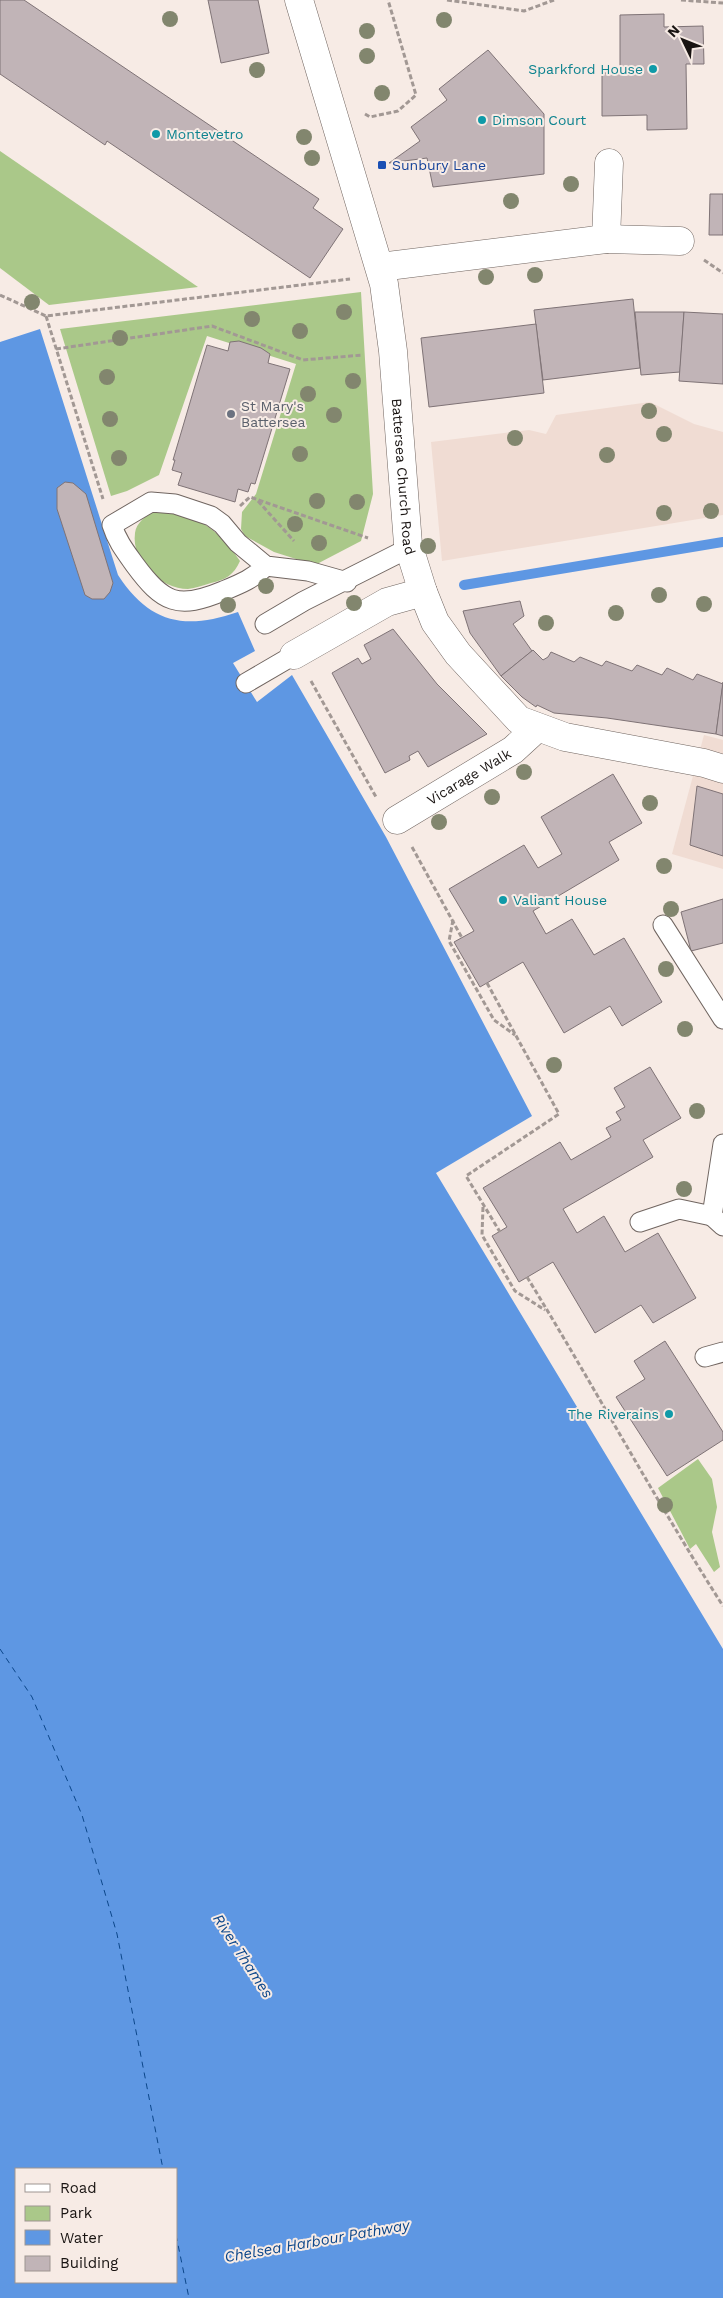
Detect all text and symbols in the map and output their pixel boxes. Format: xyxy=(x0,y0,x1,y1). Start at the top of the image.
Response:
north arrow xyxy=(658,15,708,65)
text: N xyxy=(664,22,683,40)
place label: Sparkford House xyxy=(528,61,643,77)
marker: Sparkford House xyxy=(647,63,659,75)
place label: Dimson Court xyxy=(492,112,586,128)
marker: Dimson Court xyxy=(476,114,488,126)
place label: Montevetro xyxy=(166,126,243,142)
marker: Montevetro xyxy=(150,128,162,140)
place label: Sunbury Lane xyxy=(392,157,486,173)
marker: Sunbury Lane xyxy=(376,159,388,171)
place label: St Mary's Battersea xyxy=(241,398,306,430)
street label: Battersea Church Road xyxy=(389,398,419,557)
marker: St Mary's Battersea xyxy=(225,408,237,420)
street label: Vicarage Walk xyxy=(424,745,514,808)
place label: Valiant House xyxy=(513,892,607,908)
marker: Valiant House xyxy=(497,894,509,906)
place label: The Riverains xyxy=(568,1406,659,1422)
marker: The Riverains xyxy=(663,1408,675,1420)
water label: River Thames xyxy=(209,1911,277,2002)
legend xyxy=(15,2168,178,2283)
text: Road xyxy=(60,2179,97,2197)
text: Park xyxy=(60,2204,93,2222)
water label: Chelsea Harbour Pathway xyxy=(223,2216,412,2266)
text: Water xyxy=(60,2229,103,2247)
text: Building xyxy=(60,2254,118,2272)

